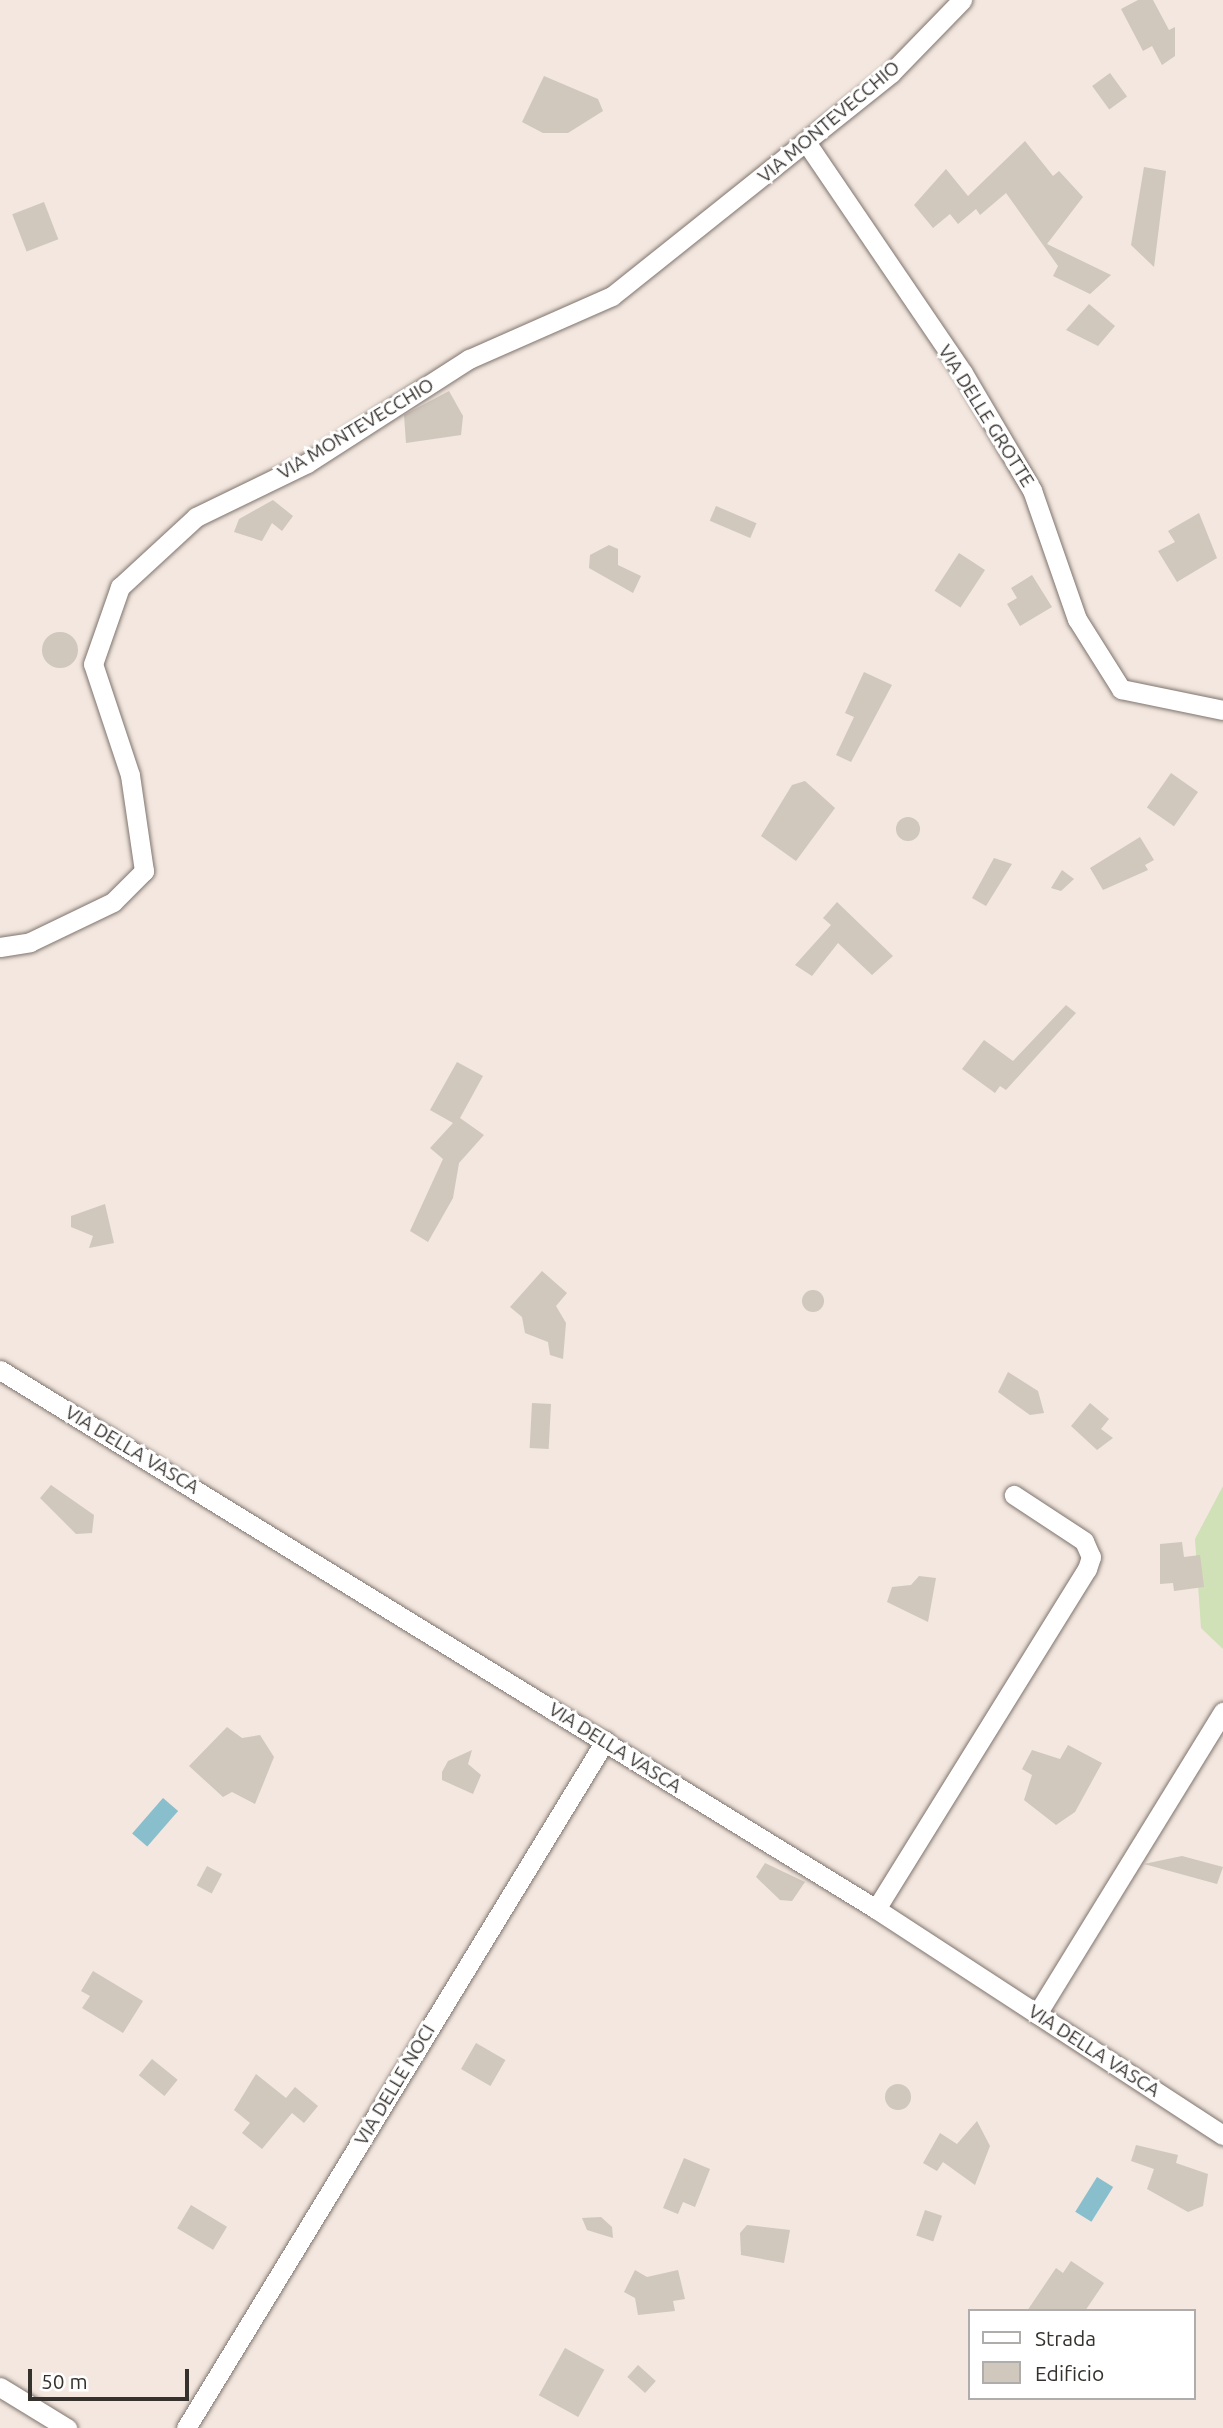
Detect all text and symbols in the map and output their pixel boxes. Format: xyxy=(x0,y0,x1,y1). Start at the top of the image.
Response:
street label: VIA MONTEVECCHIO xyxy=(753,56,905,188)
street label: VIA DELLE GROTTE xyxy=(933,341,1039,491)
street label: VIA MONTEVECCHIO xyxy=(274,373,438,485)
street label: VIA DELLA VASCA xyxy=(61,1401,203,1499)
street label: VIA DELLA VASCA xyxy=(544,1698,686,1798)
street label: VIA DELLA VASCA xyxy=(1024,2000,1164,2102)
street label: VIA DELLE NOCI xyxy=(350,2020,440,2150)
legend xyxy=(968,2309,1195,2400)
text: Strada xyxy=(1035,2326,1096,2350)
scale bar xyxy=(32,2354,192,2398)
text: Edificio xyxy=(1035,2361,1104,2385)
text: 50 m xyxy=(41,2369,88,2393)

